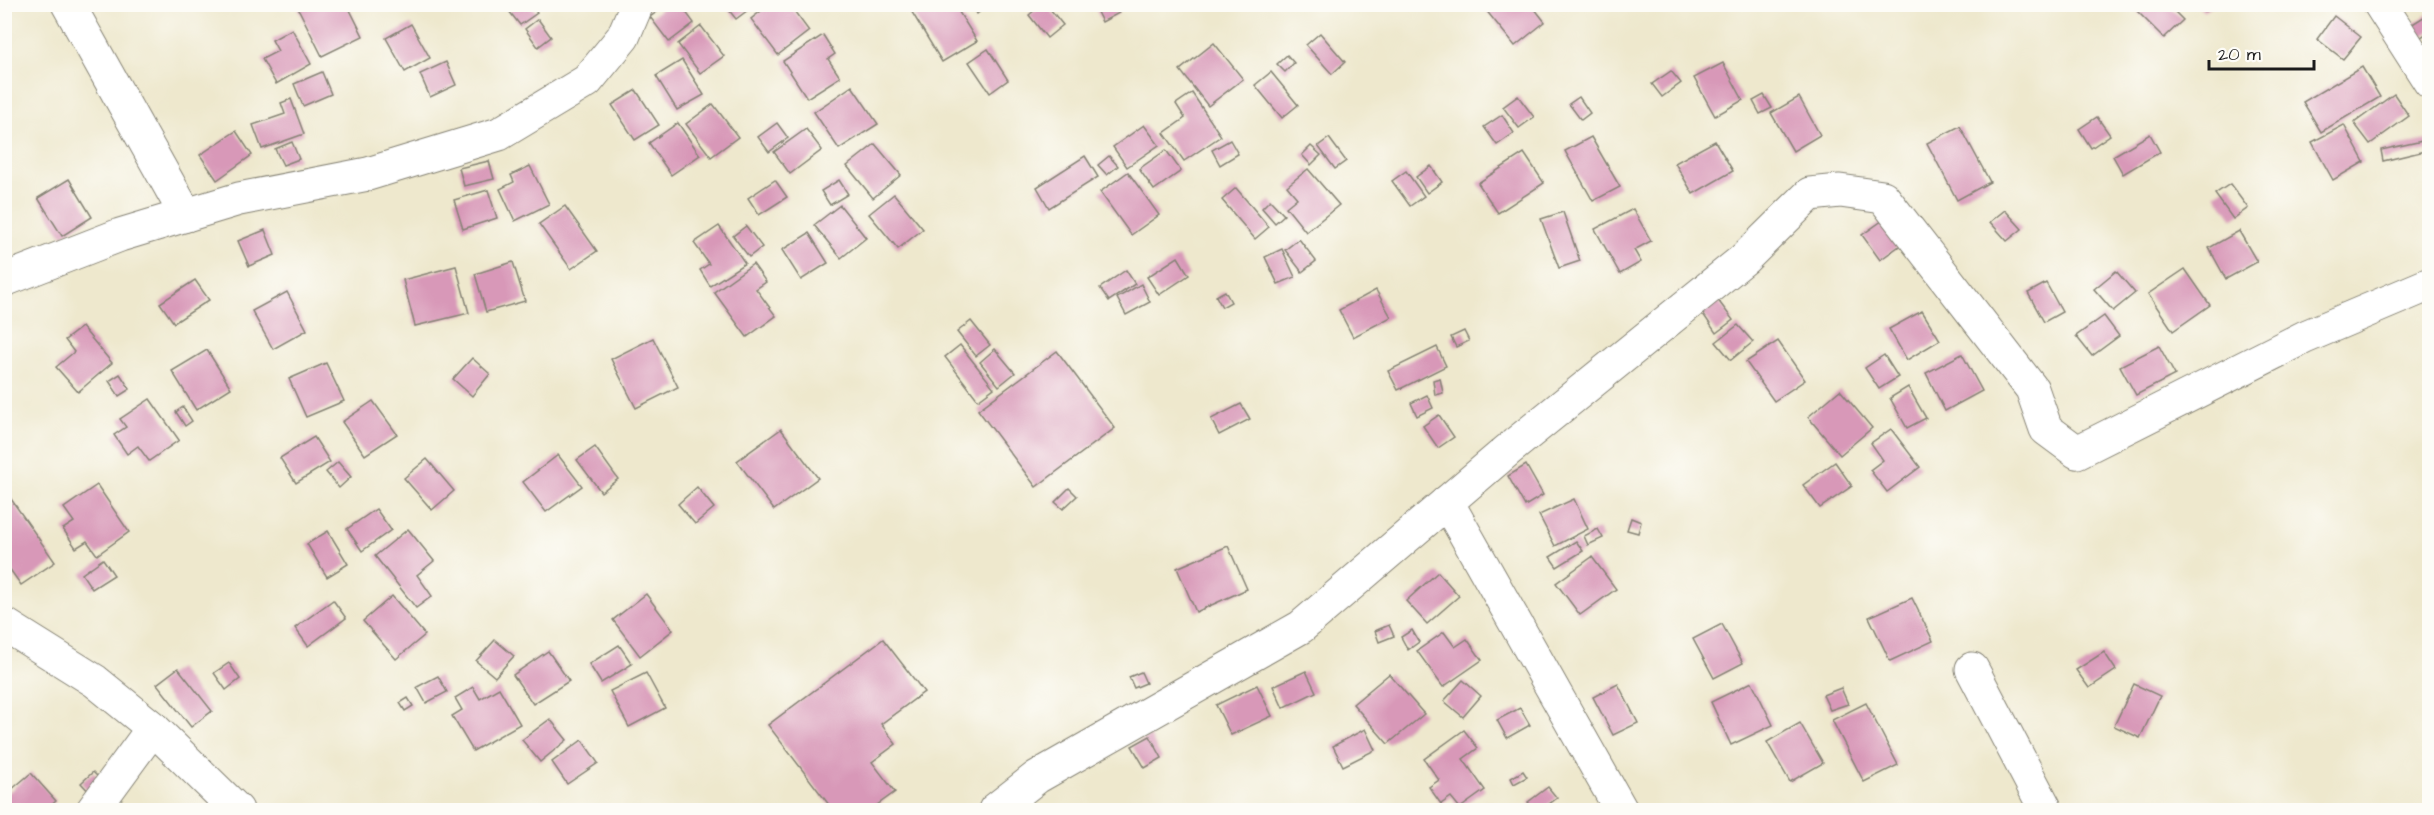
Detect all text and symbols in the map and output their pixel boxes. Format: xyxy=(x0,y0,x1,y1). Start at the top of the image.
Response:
scale bar xyxy=(2209,33,2314,71)
text: 20 m xyxy=(2218,42,2261,67)

